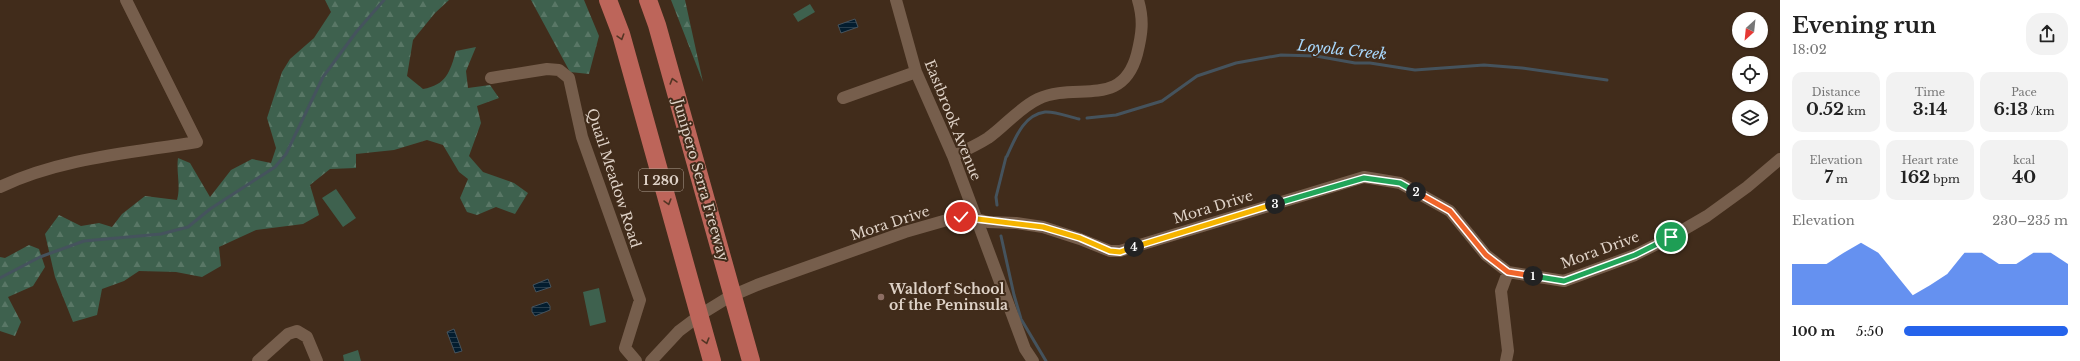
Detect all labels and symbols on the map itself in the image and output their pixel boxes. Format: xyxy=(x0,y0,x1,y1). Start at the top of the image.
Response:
north arrow xyxy=(1732,12,1768,48)
one-way arrow xyxy=(616,33,625,40)
water label: Loyola Creek xyxy=(1295,35,1388,64)
street label: Eastbrook Avenue xyxy=(921,57,985,183)
one-way arrow xyxy=(669,78,677,84)
street label: Junipero Serra Freeway xyxy=(669,95,733,263)
street label: Quail Meadow Road xyxy=(583,106,645,251)
road number: I 280 xyxy=(639,169,683,191)
pin: 2 xyxy=(1406,182,1426,202)
street label: Mora Drive xyxy=(1171,186,1255,228)
pin: 3 xyxy=(1265,194,1285,214)
one-way arrow xyxy=(663,199,672,206)
pin xyxy=(944,200,978,234)
street label: Mora Drive xyxy=(848,202,932,244)
pin xyxy=(1654,220,1688,254)
street label: Mora Drive xyxy=(1558,227,1642,273)
pin: 4 xyxy=(1124,237,1144,257)
pin: 1 xyxy=(1523,266,1543,286)
place label: Waldorf School of the Peninsula xyxy=(888,280,1008,314)
marker: Waldorf School of the Peninsula xyxy=(876,292,886,302)
one-way arrow xyxy=(701,337,710,344)

